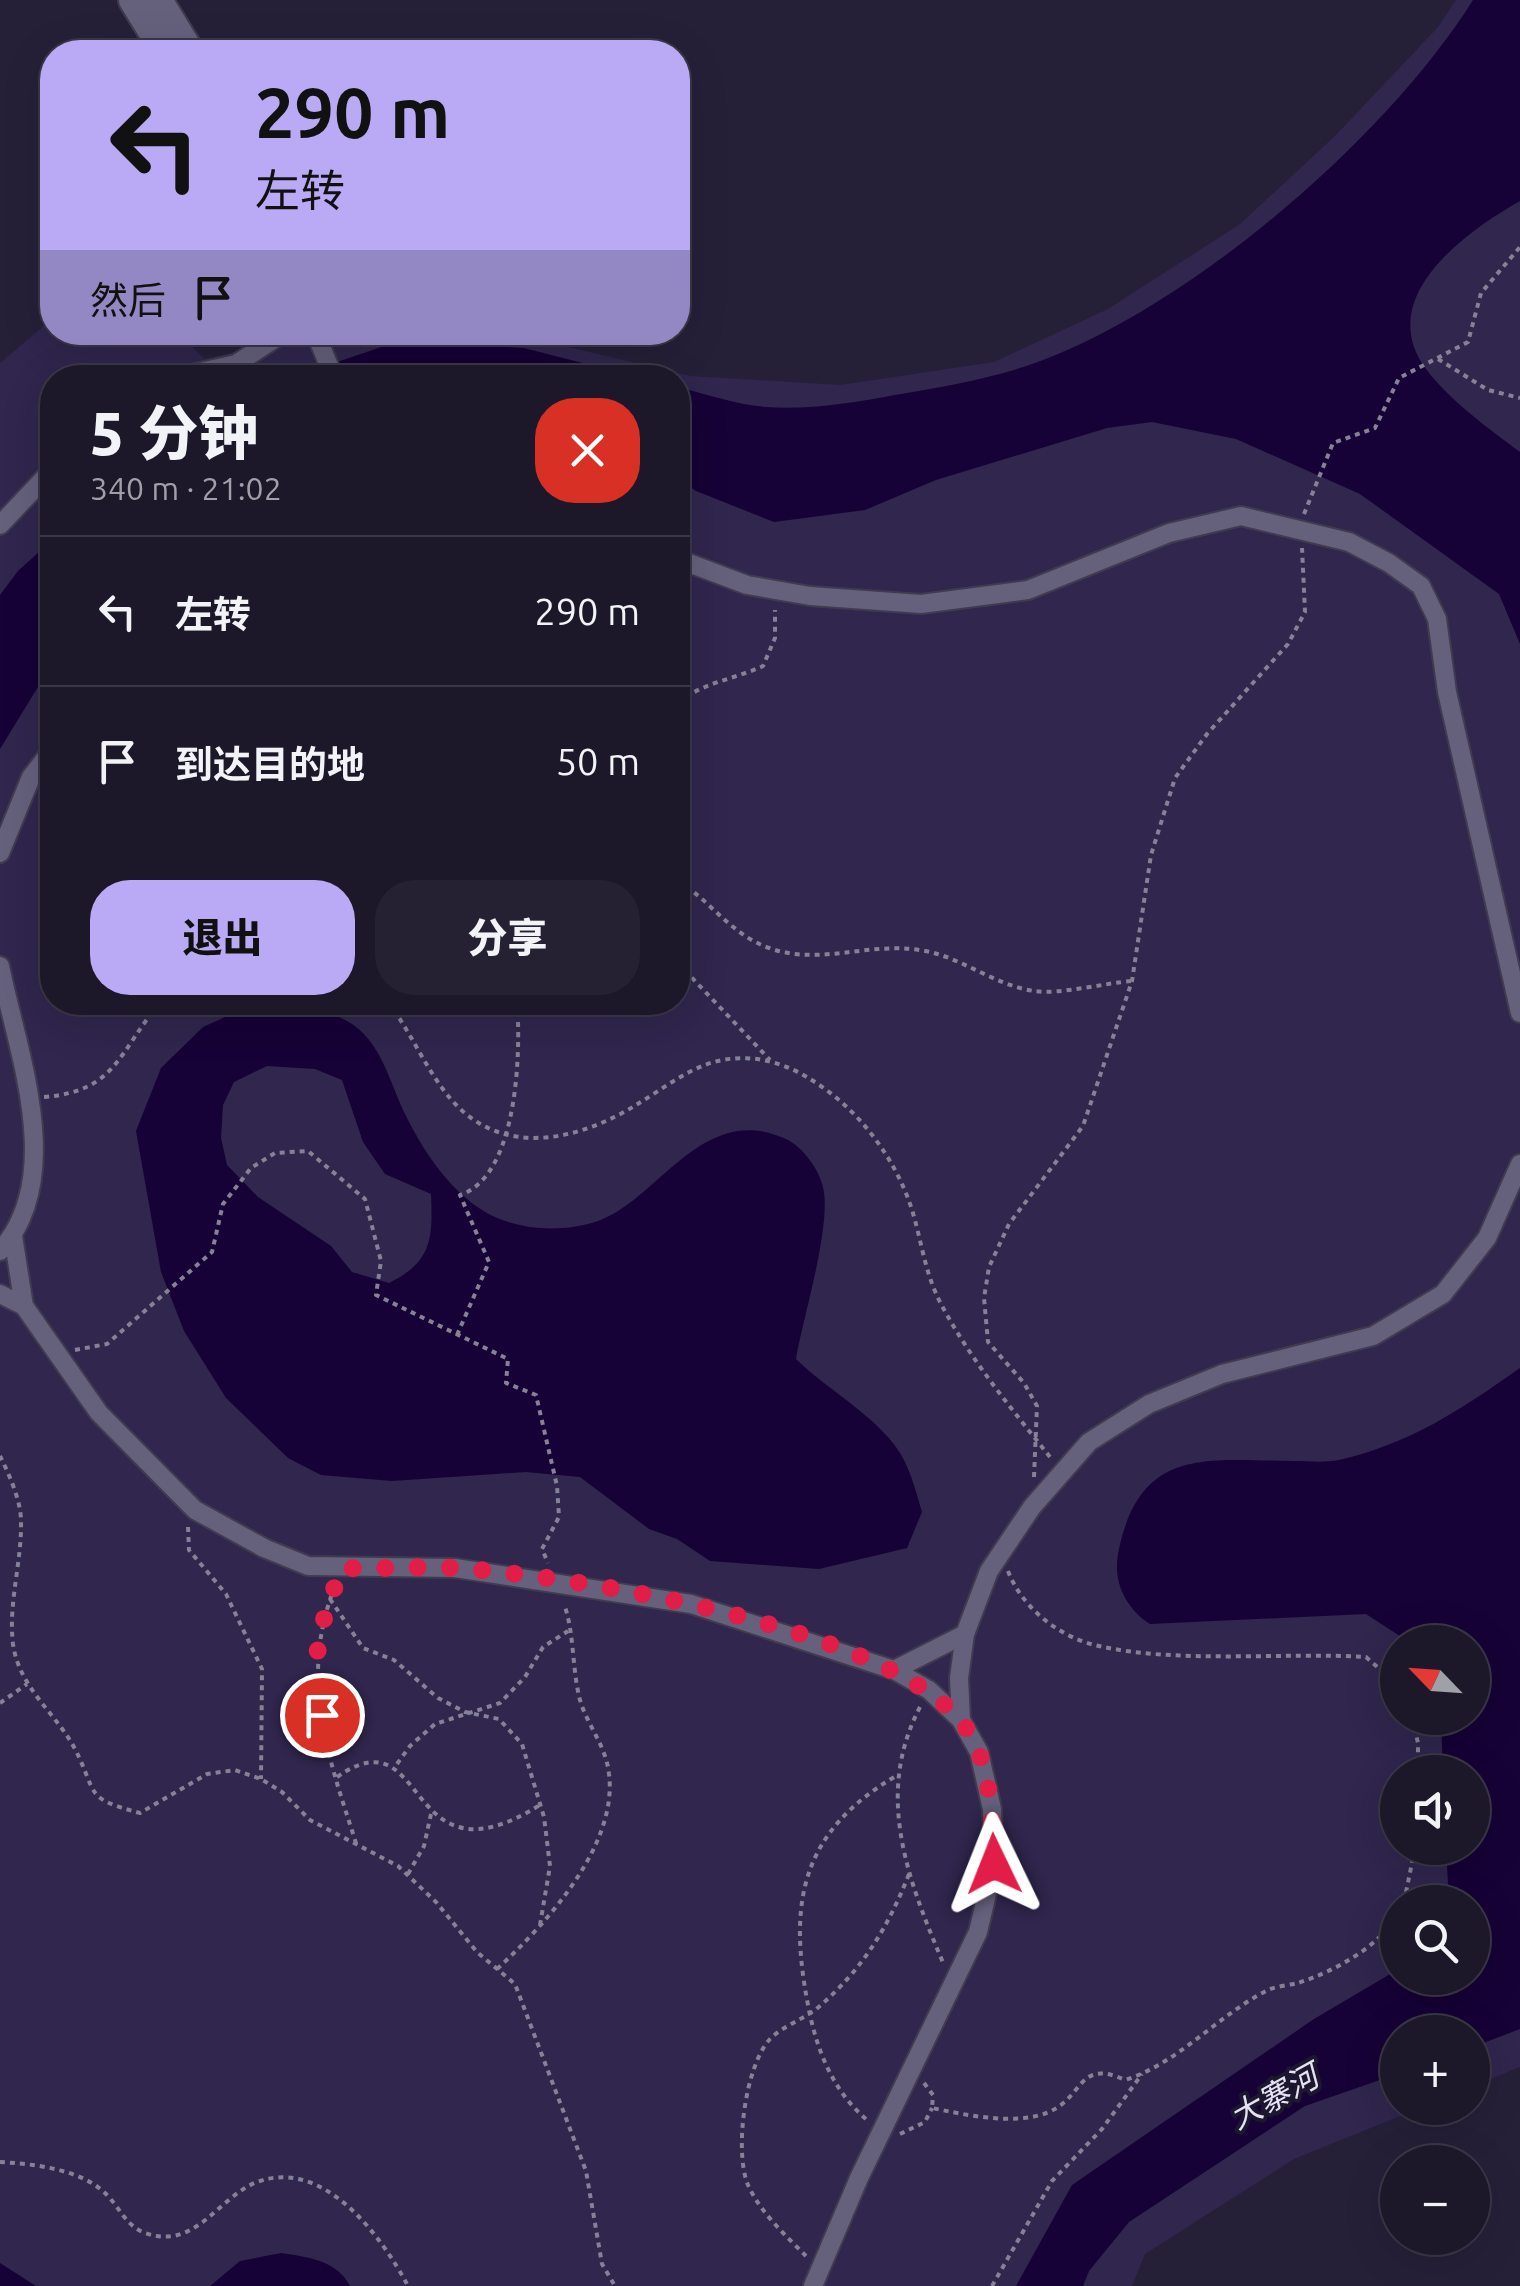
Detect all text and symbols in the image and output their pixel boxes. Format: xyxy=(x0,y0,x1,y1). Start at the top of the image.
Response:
text: 290 m xyxy=(255,73,450,151)
icon: left xyxy=(90,80,220,210)
text: 左转 xyxy=(255,165,345,216)
icon: arrive xyxy=(186,270,241,325)
text: 然后 xyxy=(90,279,166,321)
button: close xyxy=(535,398,640,503)
text: 5 分钟 xyxy=(90,399,258,466)
text: 340 m · 21:02 xyxy=(90,470,282,506)
icon: left xyxy=(90,584,145,639)
text: 290 m xyxy=(534,590,640,632)
text: 左转 xyxy=(175,593,251,635)
icon: arrive xyxy=(90,734,145,789)
text: 50 m xyxy=(556,740,640,782)
text: 到达目的地 xyxy=(175,743,365,785)
button: 退出 xyxy=(90,880,355,995)
button: 分享 xyxy=(375,880,640,995)
north arrow xyxy=(1380,1625,1490,1735)
map controls xyxy=(1380,1625,1490,2255)
pin xyxy=(280,1673,365,1758)
icon: arrive xyxy=(295,1688,350,1743)
button: sound xyxy=(1380,1755,1490,1865)
position arrow xyxy=(942,1812,1046,1916)
button: search xyxy=(1380,1885,1490,1995)
button: + xyxy=(1380,2015,1490,2125)
water label: 大寨河 xyxy=(1223,2054,1329,2135)
button: − xyxy=(1380,2145,1490,2255)

